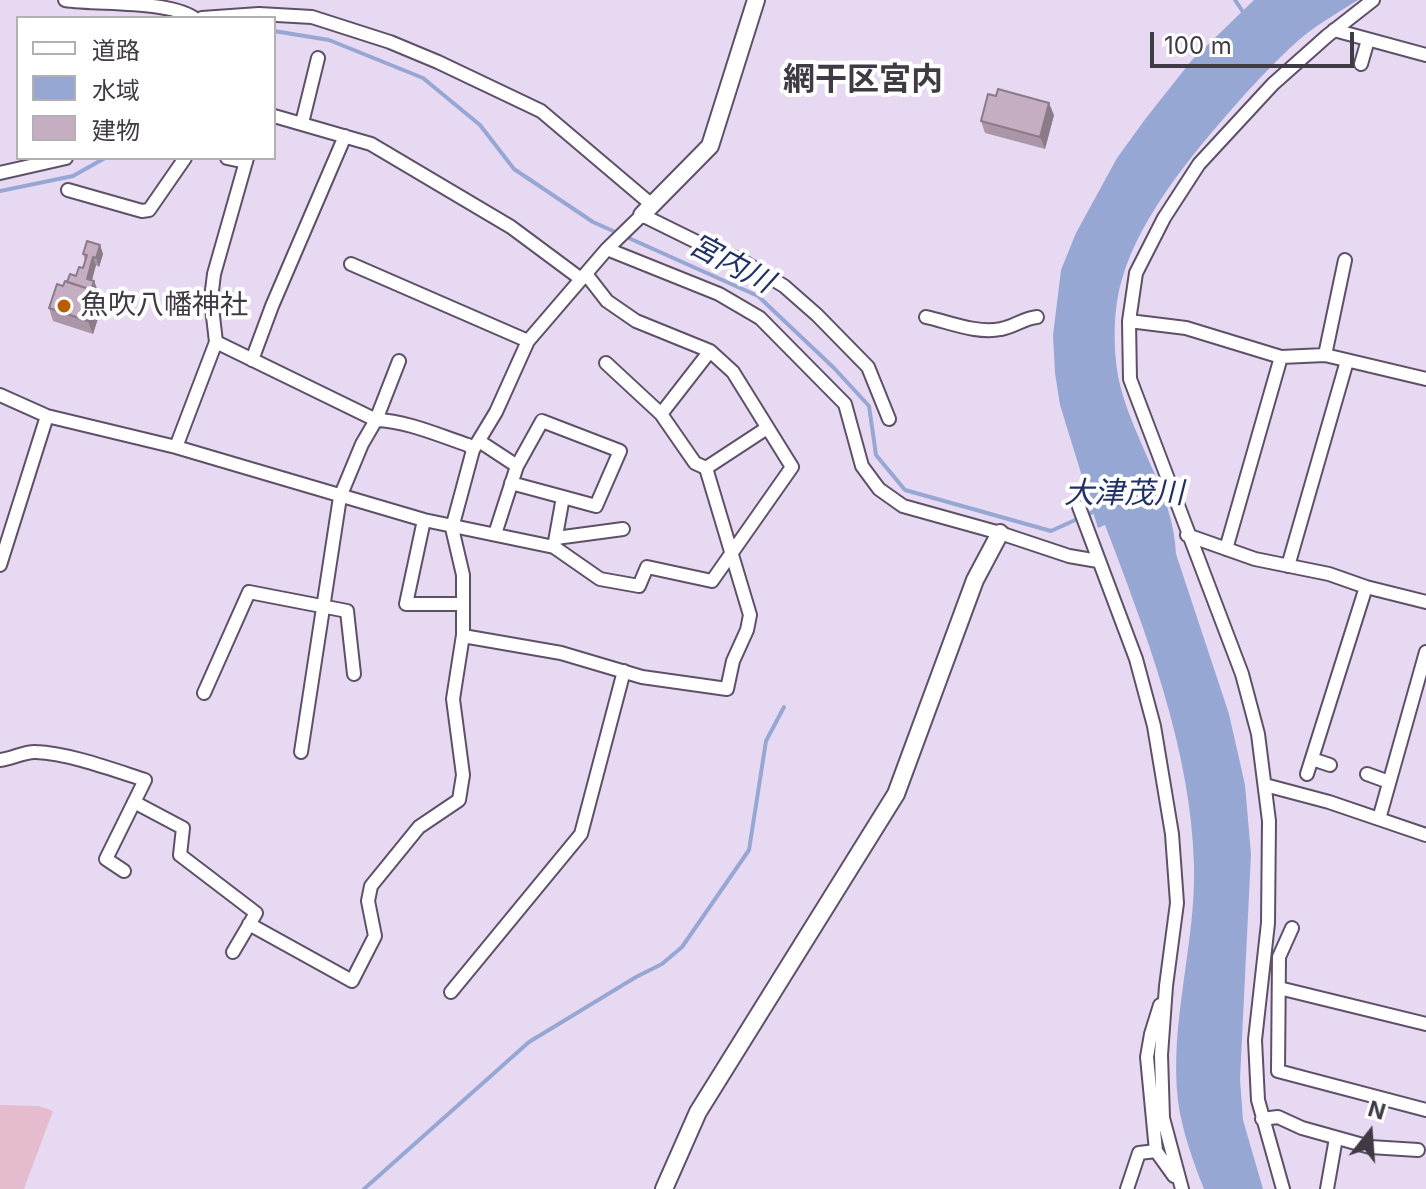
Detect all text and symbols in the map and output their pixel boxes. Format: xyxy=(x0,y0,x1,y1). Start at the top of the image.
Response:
legend xyxy=(16,16,276,160)
scale bar xyxy=(1154,16,1358,66)
text: 100 m xyxy=(1164,31,1232,60)
text: 道路 xyxy=(92,36,140,65)
district label: 網干区宮内 xyxy=(783,61,943,99)
text: 水域 xyxy=(92,76,140,105)
text: 建物 xyxy=(92,116,140,145)
water label: 宮内川 xyxy=(683,227,779,301)
place label: 魚吹八幡神社 xyxy=(80,289,248,323)
marker: 魚吹八幡神社 xyxy=(55,297,73,315)
water label: 大津茂川 xyxy=(1064,476,1184,512)
north arrow xyxy=(1330,1093,1410,1173)
text: N xyxy=(1365,1095,1389,1125)

